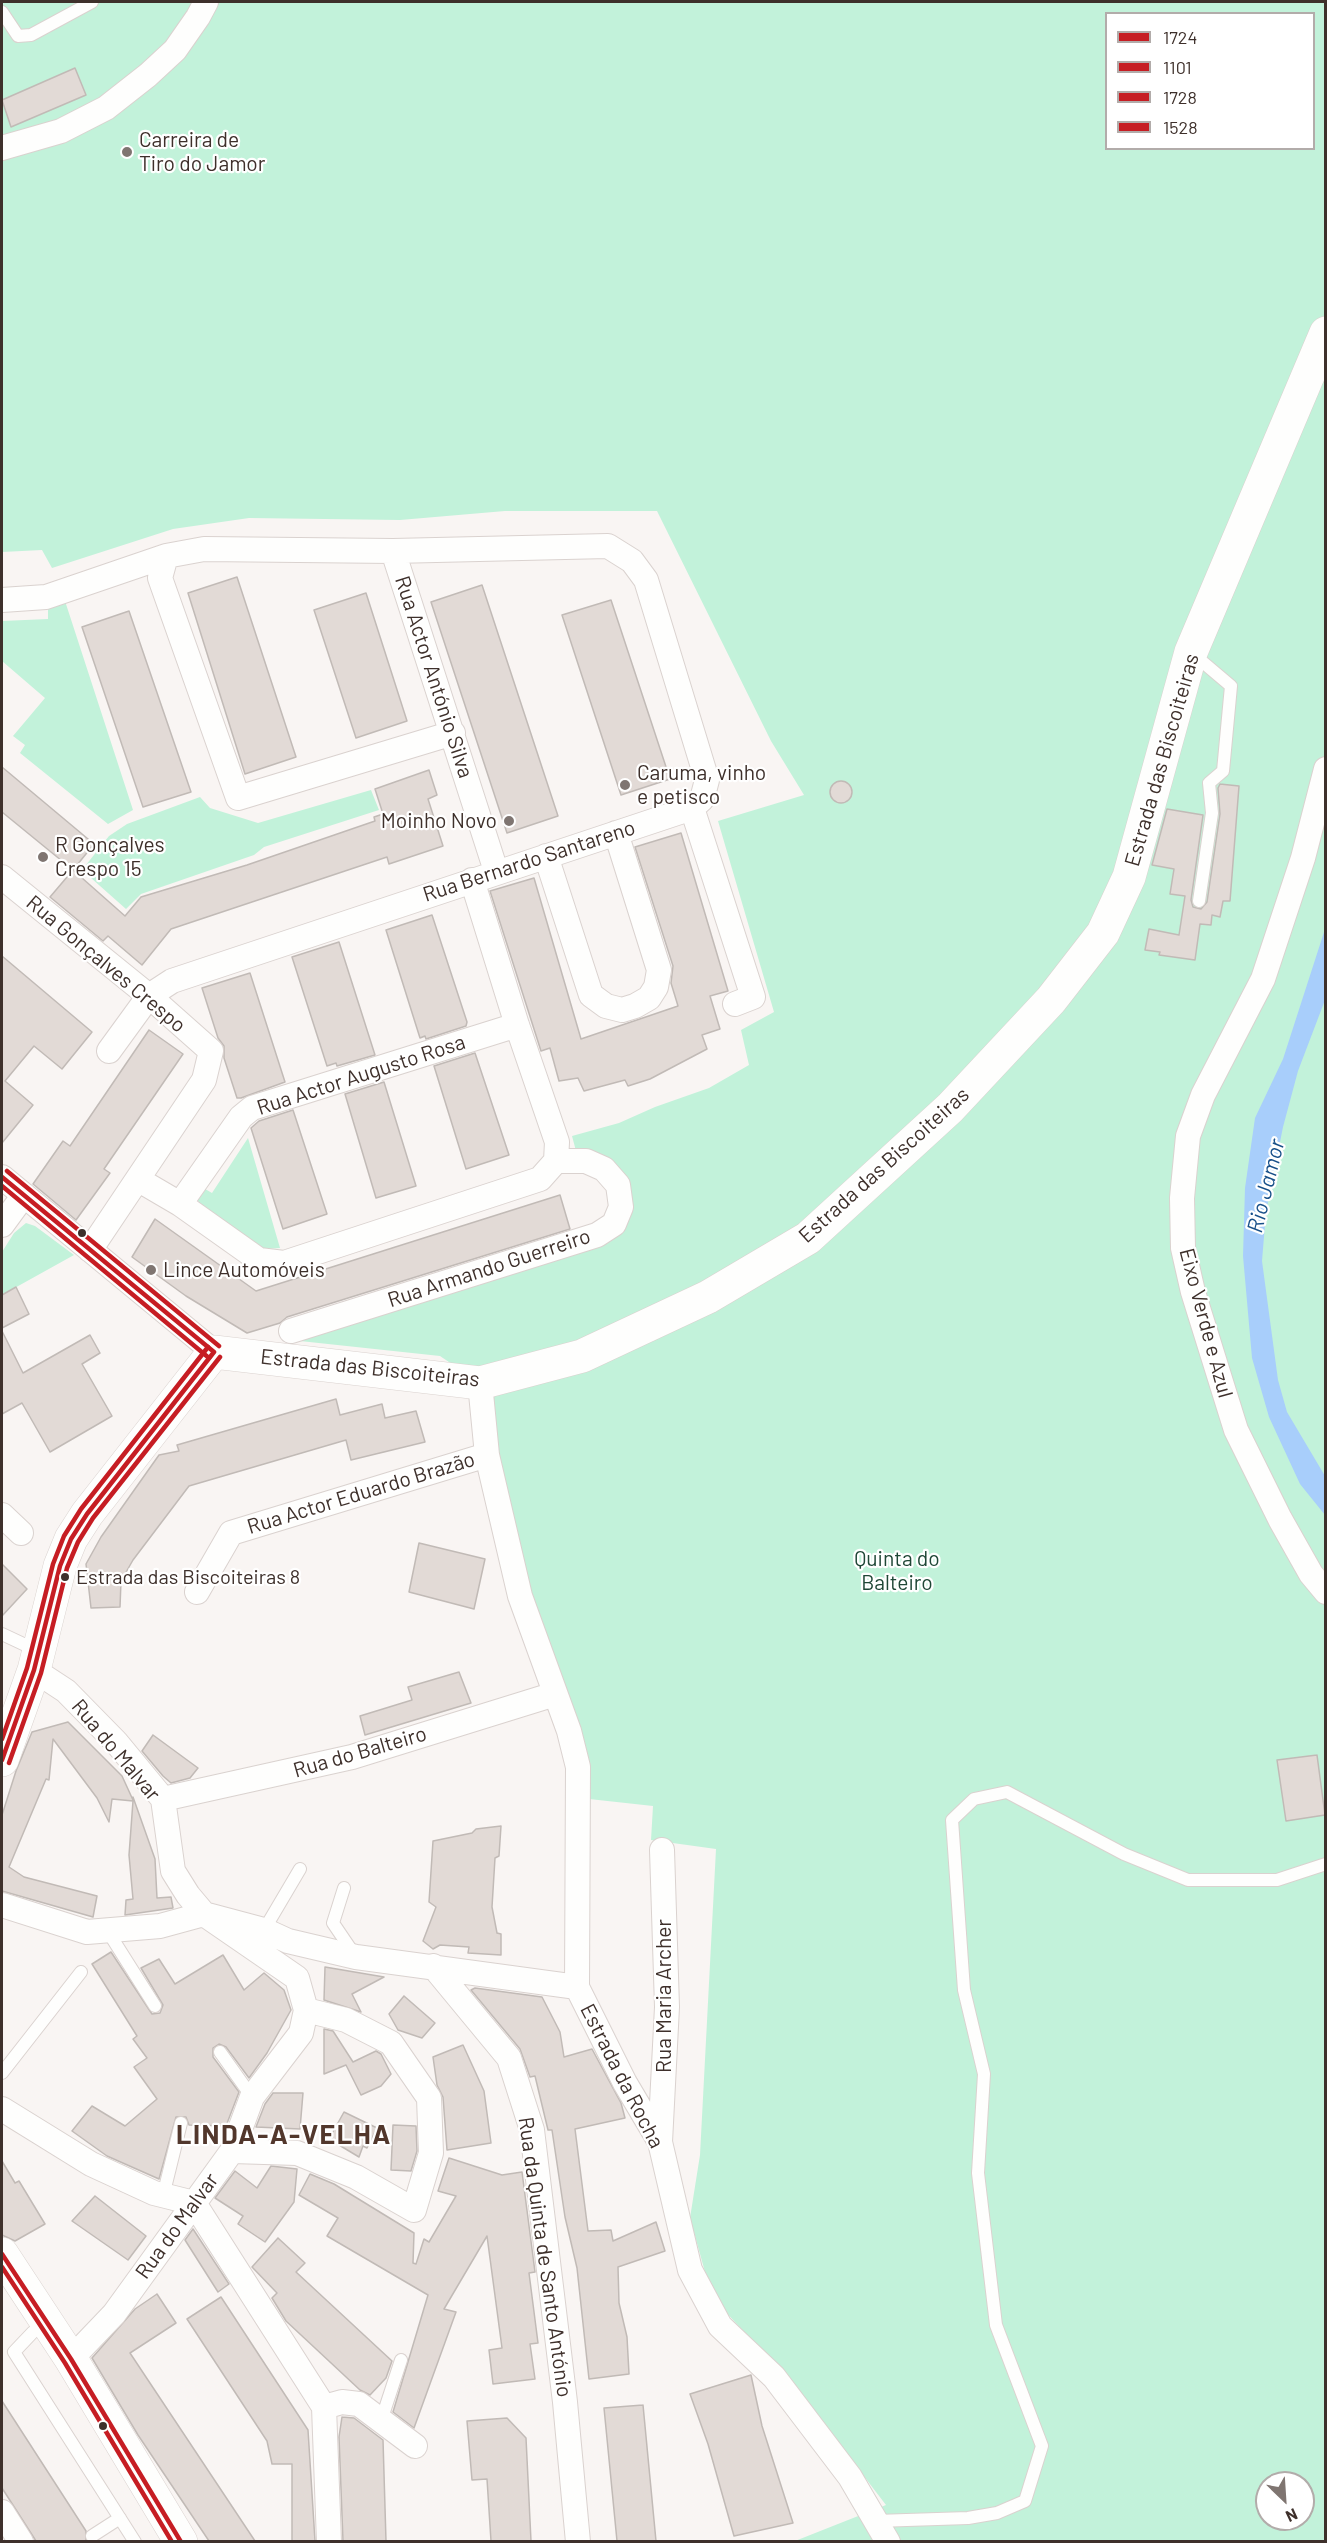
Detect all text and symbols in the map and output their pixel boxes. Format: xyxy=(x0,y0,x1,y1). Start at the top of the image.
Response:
legend xyxy=(1105,12,1315,150)
text: 1724 xyxy=(1163,26,1197,48)
text: 1101 xyxy=(1163,56,1192,78)
text: 1728 xyxy=(1163,86,1197,108)
text: 1528 xyxy=(1163,116,1198,138)
place label: Carreira de Tiro do Jamor xyxy=(139,127,265,177)
marker: Carreira de Tiro do Jamor xyxy=(120,145,134,159)
street label: Rua Actor António Silva xyxy=(389,573,479,781)
street label: Estrada das Biscoiteiras xyxy=(1120,651,1204,869)
place label: Caruma, vinho e petisco xyxy=(637,760,766,810)
marker: Caruma, vinho e petisco xyxy=(618,778,632,792)
place label: Moinho Novo xyxy=(381,808,497,834)
marker: Moinho Novo xyxy=(502,814,516,828)
street label: Rua Bernardo Santareno xyxy=(420,815,638,907)
place label: R Gonçalves Crespo 15 xyxy=(55,832,165,882)
marker: R Gonçalves Crespo 15 xyxy=(36,850,50,864)
street label: Rua Gonçalves Crespo xyxy=(21,890,191,1038)
street label: Rua Actor Augusto Rosa xyxy=(254,1029,468,1121)
street label: Estrada das Biscoiteiras xyxy=(794,1082,974,1248)
water label: Rio Jamor xyxy=(1242,1137,1290,1235)
street label: Rua Armando Guerreiro xyxy=(384,1223,594,1313)
unlabelled marker xyxy=(76,1227,88,1239)
street label: Eixo Verde e Azul xyxy=(1174,1245,1238,1401)
place label: Lince Automóveis xyxy=(163,1257,325,1283)
marker: Lince Automóveis xyxy=(144,1263,158,1277)
street label: Estrada das Biscoiteiras xyxy=(259,1344,481,1392)
street label: Rua Actor Eduardo Brazão xyxy=(244,1446,478,1540)
park label: Quinta do Balteiro xyxy=(854,1546,940,1596)
place label: Estrada das Biscoiteiras 8 xyxy=(76,1565,300,1589)
marker: Estrada das Biscoiteiras 8 xyxy=(59,1571,71,1583)
street label: Rua do Malvar xyxy=(66,1694,166,1806)
street label: Rua do Balteiro xyxy=(290,1721,430,1783)
street label: Rua Maria Archer xyxy=(651,1919,677,2073)
street label: Estrada da Rocha xyxy=(575,2000,669,2152)
street label: Rua da Quinta de Santo António xyxy=(513,2115,577,2399)
district label: LINDA-A-VELHA xyxy=(176,2119,392,2151)
street label: Rua do Malvar xyxy=(130,2168,224,2284)
unlabelled marker xyxy=(97,2420,109,2432)
north arrow xyxy=(1255,2471,1315,2531)
text: N xyxy=(1283,2505,1301,2527)

